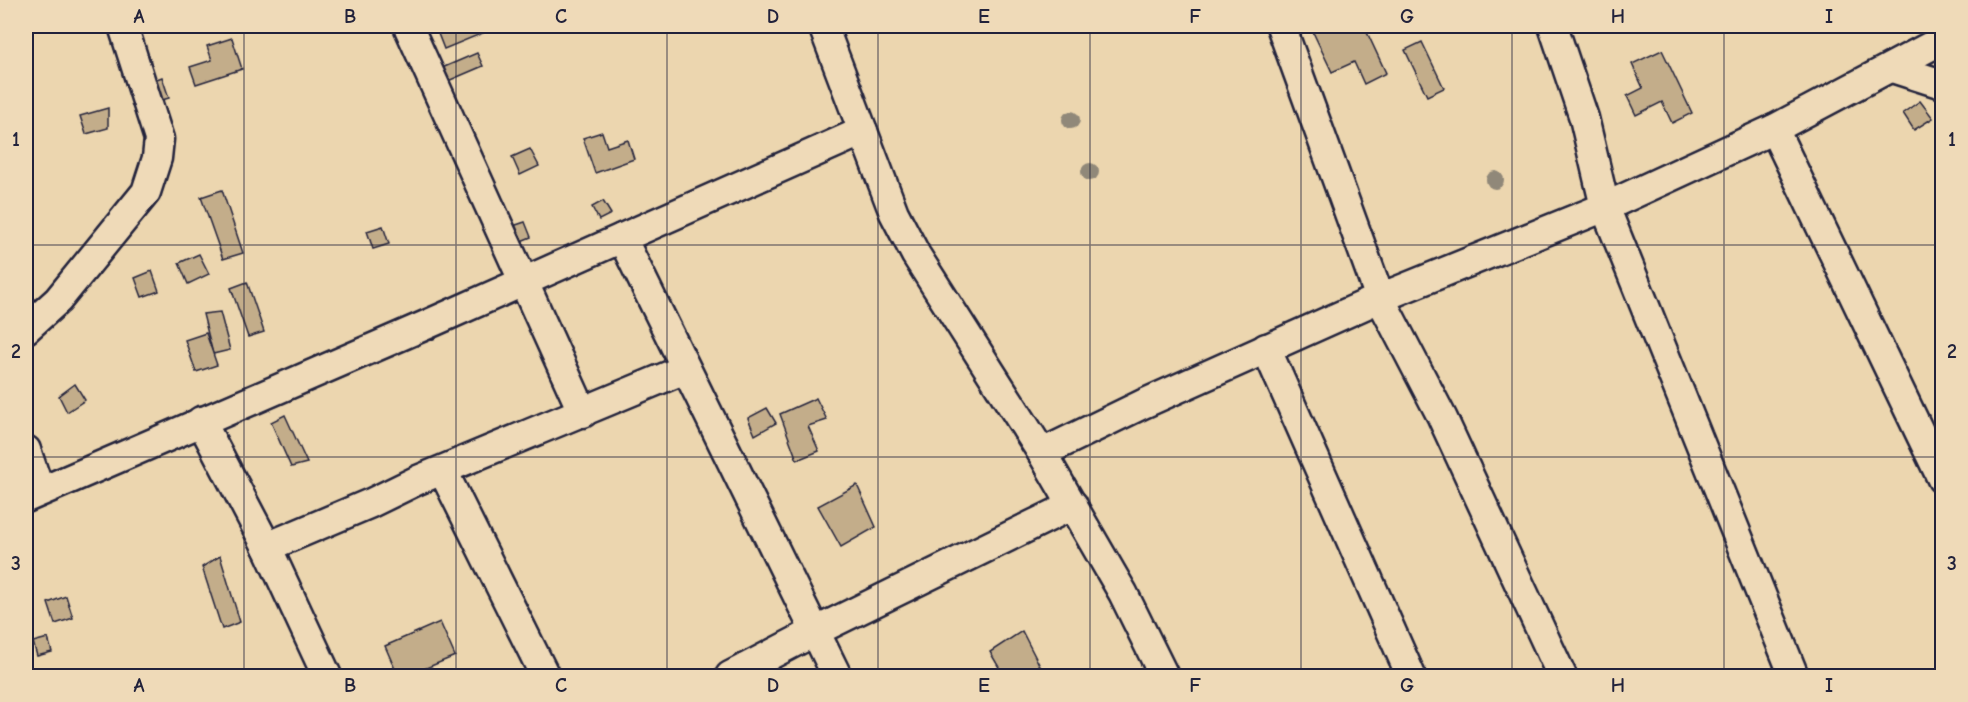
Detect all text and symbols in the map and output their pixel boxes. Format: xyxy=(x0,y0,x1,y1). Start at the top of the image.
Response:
text: A xyxy=(133,5,145,28)
text: B xyxy=(344,5,356,28)
text: C xyxy=(555,5,567,28)
text: D xyxy=(767,5,779,28)
text: E xyxy=(978,5,990,28)
text: F xyxy=(1189,5,1201,28)
text: G xyxy=(1400,5,1414,28)
text: H xyxy=(1611,5,1625,28)
text: I xyxy=(1825,5,1833,28)
text: 1 xyxy=(12,128,20,151)
text: 1 xyxy=(1948,128,1956,151)
text: 2 xyxy=(11,340,21,363)
text: 2 xyxy=(1947,340,1957,363)
text: 3 xyxy=(11,552,21,575)
text: 3 xyxy=(1947,552,1957,575)
text: A xyxy=(133,674,145,697)
text: B xyxy=(344,674,356,697)
text: C xyxy=(555,674,567,697)
text: D xyxy=(767,674,779,697)
text: E xyxy=(978,674,990,697)
text: F xyxy=(1189,674,1201,697)
text: G xyxy=(1400,674,1414,697)
text: H xyxy=(1611,674,1625,697)
text: I xyxy=(1825,674,1833,697)

